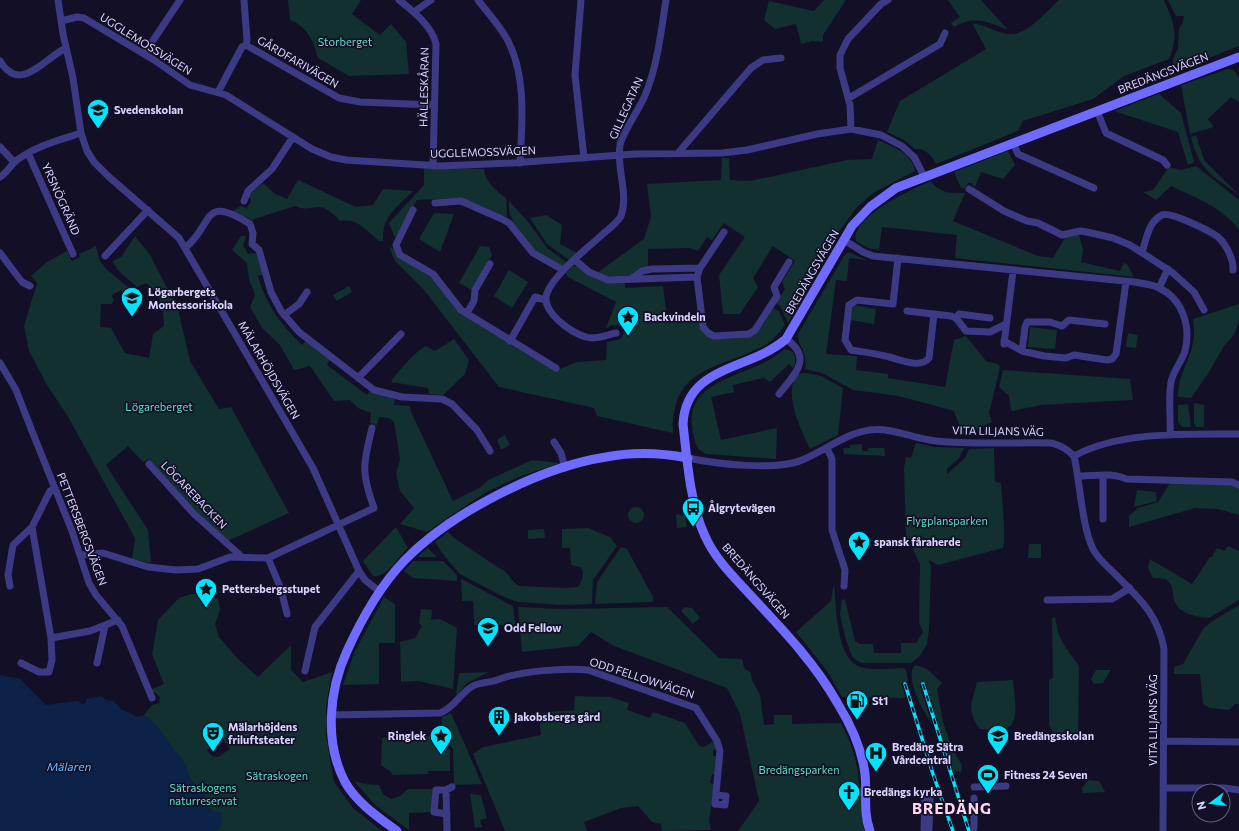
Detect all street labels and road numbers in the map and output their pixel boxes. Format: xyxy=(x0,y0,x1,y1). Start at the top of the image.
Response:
street label: UGGLEMOSSVÄGEN xyxy=(98,9,195,77)
street label: GÅRDFARIVÄGEN xyxy=(255,32,342,90)
street label: HÄLLESKÅRAN xyxy=(415,47,431,127)
street label: BREDÄNGSVÄGEN xyxy=(1115,48,1210,96)
street label: GILLEGATAN xyxy=(606,75,645,141)
street label: UGGLEMOSSVÄGEN xyxy=(430,142,536,160)
street label: YRSNÖGRÄND xyxy=(40,160,84,237)
street label: BREDÄNGSVÄGEN xyxy=(781,226,841,317)
street label: MÄLARHÖJDSVÄGEN xyxy=(235,318,304,422)
street label: VITA LILJANS VÄG xyxy=(952,422,1044,439)
street label: LÖGAREBACKEN xyxy=(159,458,231,531)
street label: PETTERSBERGSVÄGEN xyxy=(55,470,111,587)
street label: BREDÄNGSVÄGEN xyxy=(720,540,793,621)
street label: ODD FELLOWVÄGEN xyxy=(588,653,696,701)
street label: VITA LILJANS VÄG xyxy=(1145,674,1160,766)

